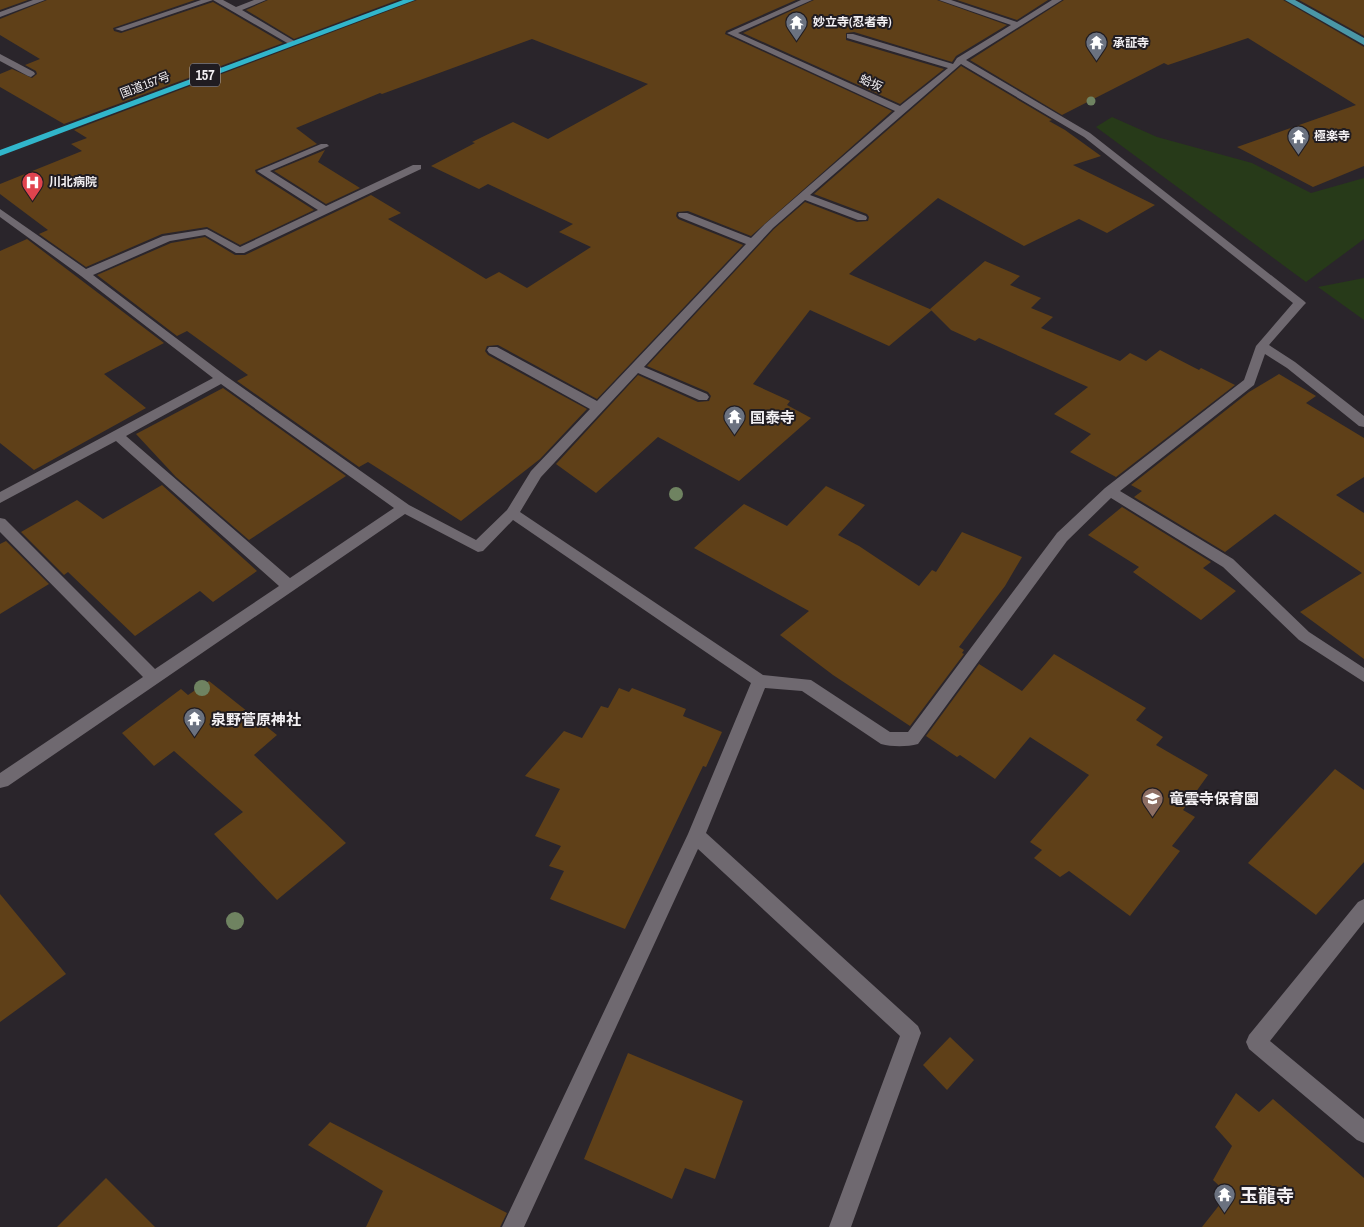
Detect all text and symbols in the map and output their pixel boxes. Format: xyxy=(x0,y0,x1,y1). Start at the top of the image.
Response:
temple icon: 妙立寺(忍者寺) xyxy=(785,10,809,41)
place label: 妙立寺(忍者寺) xyxy=(813,14,892,30)
temple icon: 承証寺 xyxy=(1085,31,1109,62)
place label: 承証寺 xyxy=(1113,35,1149,51)
road number: 157 xyxy=(190,64,220,86)
street label: 国道157号 xyxy=(118,68,172,102)
street label: 蛤坂 xyxy=(857,71,885,95)
temple icon: 極楽寺 xyxy=(1286,124,1310,155)
place label: 極楽寺 xyxy=(1314,128,1350,144)
hospital icon: 川北病院 xyxy=(21,170,45,201)
place label: 川北病院 xyxy=(49,174,97,190)
temple icon: 国泰寺 xyxy=(722,405,746,436)
place label: 国泰寺 xyxy=(750,407,795,428)
temple icon: 泉野菅原神社 xyxy=(183,707,207,738)
place label: 泉野菅原神社 xyxy=(211,709,301,730)
school or university icon: 竜雲寺保育園 xyxy=(1141,786,1165,817)
place label: 竜雲寺保育園 xyxy=(1169,788,1259,809)
temple icon: 玉龍寺 xyxy=(1212,1183,1236,1214)
place label: 玉龍寺 xyxy=(1240,1183,1294,1208)

